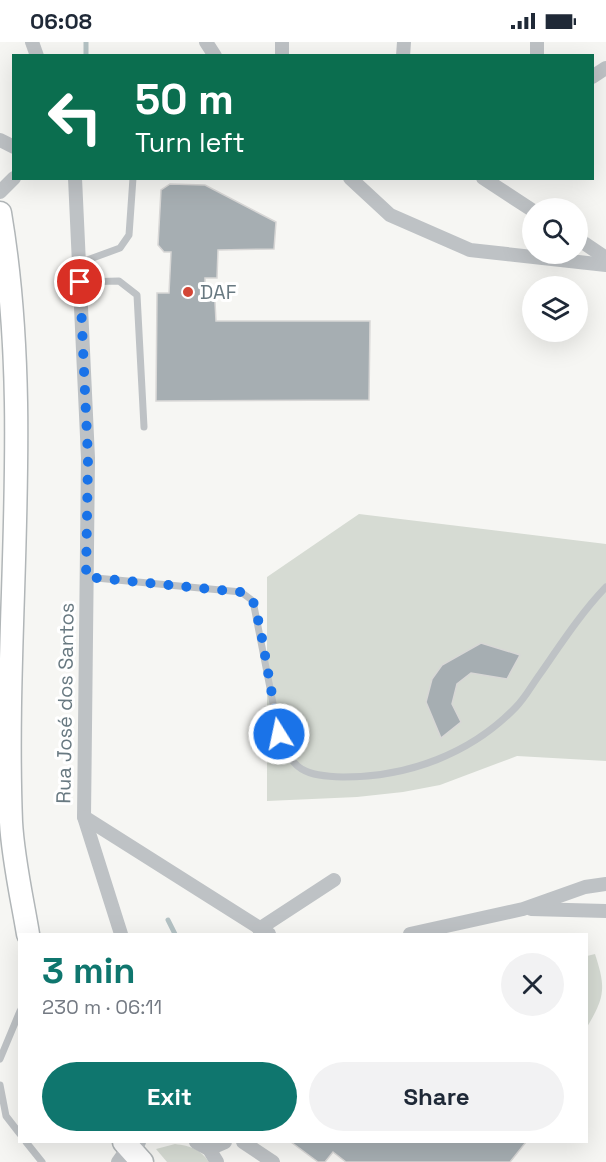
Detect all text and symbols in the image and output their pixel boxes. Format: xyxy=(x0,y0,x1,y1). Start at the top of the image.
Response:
text: 06:08 xyxy=(30,7,92,35)
text: 50 m xyxy=(135,73,234,126)
icon: left xyxy=(36,78,114,156)
text: Turn left xyxy=(135,125,245,160)
map controls xyxy=(522,198,588,342)
button: search xyxy=(522,198,588,264)
pin xyxy=(54,256,105,307)
icon: arrive xyxy=(63,265,96,298)
button: layers xyxy=(522,276,588,342)
place label: DAF xyxy=(200,279,237,305)
marker: DAF xyxy=(181,285,195,299)
street label: Rua José dos Santos xyxy=(50,602,80,804)
position arrow xyxy=(247,702,311,766)
text: 3 min xyxy=(42,948,136,994)
button: close xyxy=(501,953,564,1016)
text: 230 m · 06:11 xyxy=(42,994,162,1020)
button: Exit xyxy=(42,1062,297,1131)
button: Share xyxy=(309,1062,564,1131)

